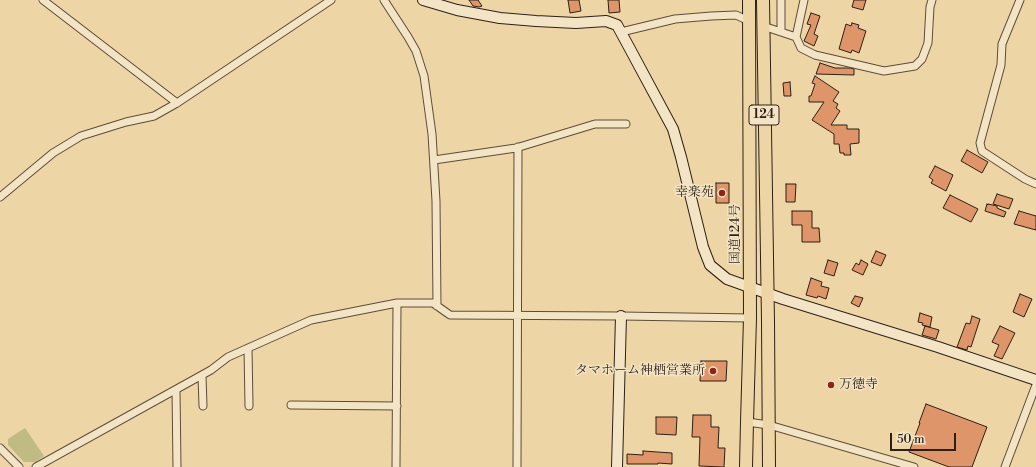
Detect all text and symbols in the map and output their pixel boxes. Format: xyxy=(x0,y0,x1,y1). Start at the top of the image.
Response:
road number: 124 xyxy=(749,105,779,125)
place label: 幸楽苑 xyxy=(675,185,714,201)
marker: 幸楽苑 xyxy=(717,188,727,198)
street label: 国道124号 xyxy=(728,204,744,264)
place label: タマホーム神栖営業所 xyxy=(575,363,705,379)
marker: タマホーム神栖営業所 xyxy=(708,366,718,376)
place label: 万徳寺 xyxy=(839,377,878,393)
marker: 万徳寺 xyxy=(826,380,836,390)
scale bar xyxy=(892,425,958,451)
text: 50 m xyxy=(897,432,925,447)

